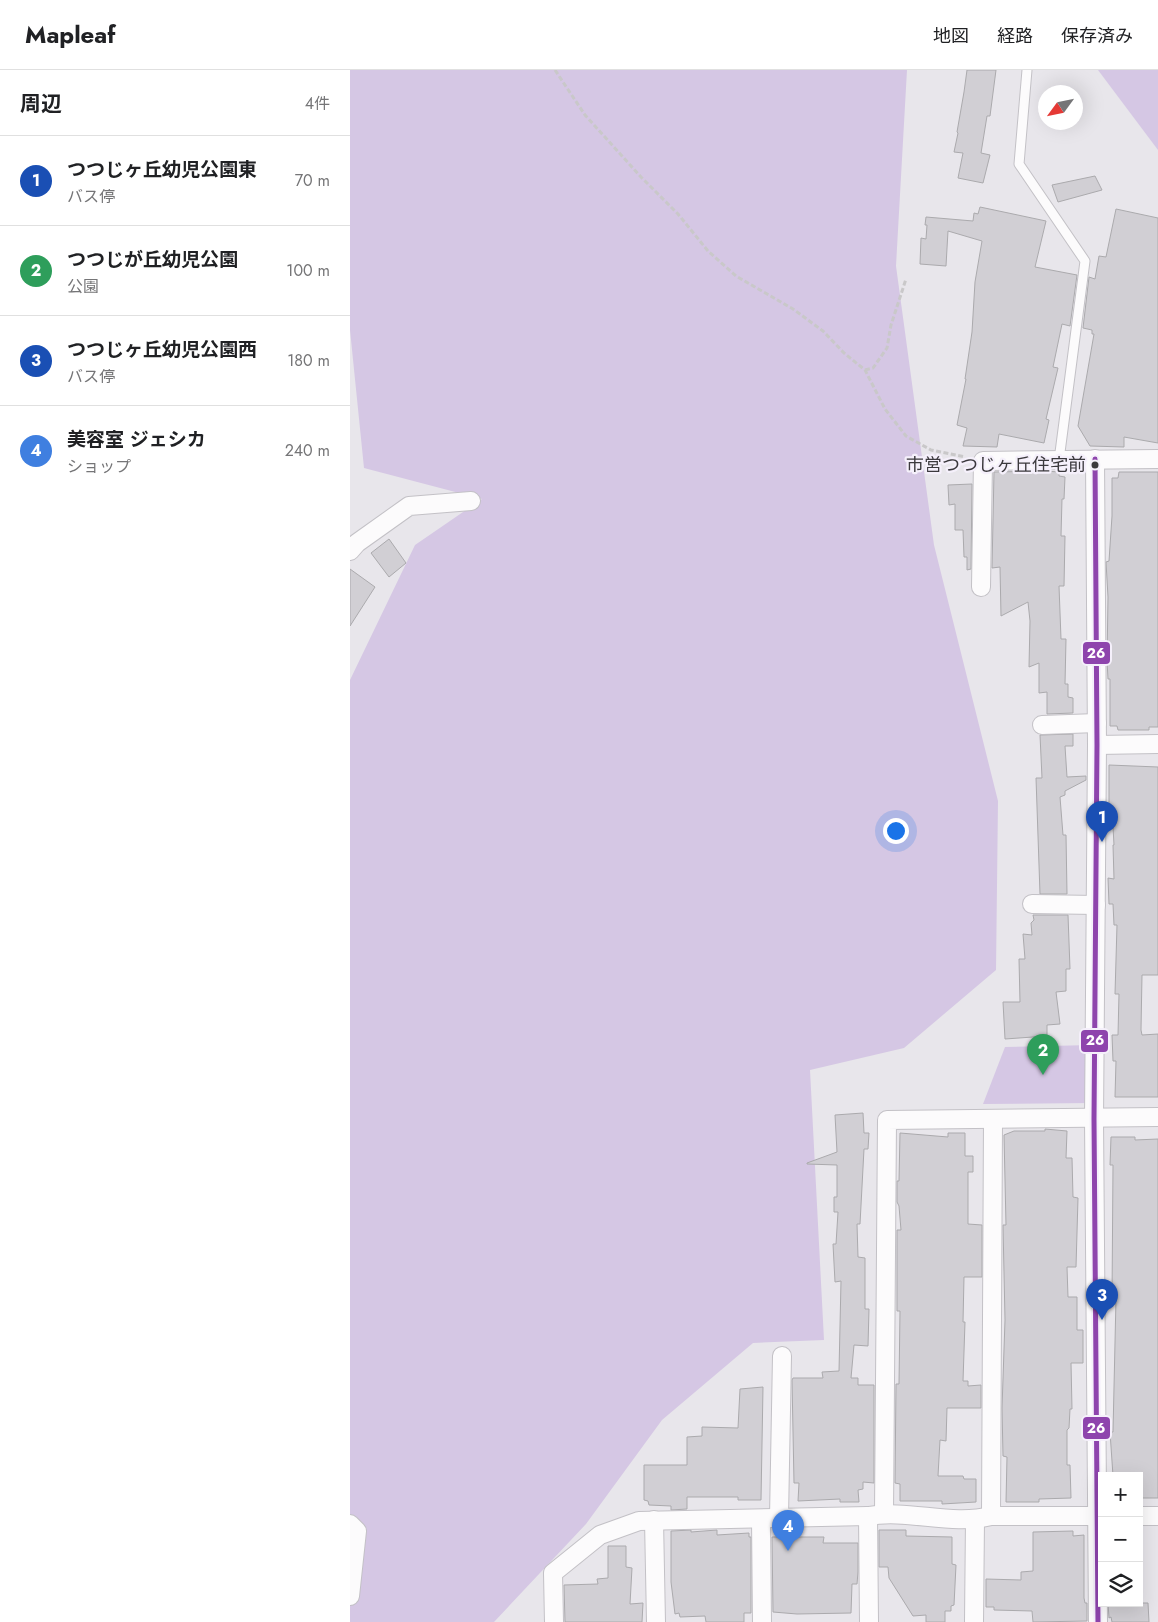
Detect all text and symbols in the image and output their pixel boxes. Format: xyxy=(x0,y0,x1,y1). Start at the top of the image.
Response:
text: Mapleaf xyxy=(25,17,116,52)
text: 地図 xyxy=(933,23,969,49)
text: 経路 xyxy=(997,23,1033,49)
text: 保存済み xyxy=(1061,23,1133,49)
north arrow xyxy=(1038,85,1083,130)
text: 周辺 xyxy=(20,89,62,119)
text: 4件 xyxy=(305,92,330,115)
text: つつじヶ丘幼児公園東 xyxy=(67,156,257,183)
text: 1 xyxy=(32,169,40,192)
text: 70 m xyxy=(295,169,330,192)
text: バス停 xyxy=(67,185,115,208)
text: つつじが丘幼児公園 xyxy=(67,246,238,273)
text: 2 xyxy=(31,259,41,282)
text: 100 m xyxy=(286,259,330,282)
text: 公園 xyxy=(67,275,99,298)
text: つつじヶ丘幼児公園西 xyxy=(67,336,257,363)
text: 3 xyxy=(31,349,41,372)
text: 180 m xyxy=(287,349,330,372)
text: バス停 xyxy=(67,365,115,388)
text: 美容室 ジェシカ xyxy=(67,426,206,453)
text: 4 xyxy=(30,439,42,462)
text: 240 m xyxy=(285,439,330,462)
place label: 市営つつじヶ丘住宅前 xyxy=(906,452,1086,478)
text: ショップ xyxy=(67,455,131,478)
marker: 市営つつじヶ丘住宅前 xyxy=(1090,460,1100,470)
line badge: 26 xyxy=(1082,641,1111,665)
text: 26 xyxy=(1087,643,1105,663)
pin: 1 xyxy=(1086,801,1118,842)
your location xyxy=(883,818,909,844)
line badge: 26 xyxy=(1080,1029,1109,1053)
text: 26 xyxy=(1086,1030,1104,1050)
pin: 2 xyxy=(1027,1034,1059,1075)
pin: 3 xyxy=(1086,1279,1118,1320)
line badge: 26 xyxy=(1082,1416,1111,1440)
text: 26 xyxy=(1087,1418,1105,1438)
map controls xyxy=(1098,1472,1143,1607)
button: + xyxy=(1098,1472,1143,1517)
pin: 4 xyxy=(772,1510,804,1551)
button: − xyxy=(1098,1517,1143,1562)
button: layers xyxy=(1098,1562,1143,1607)

